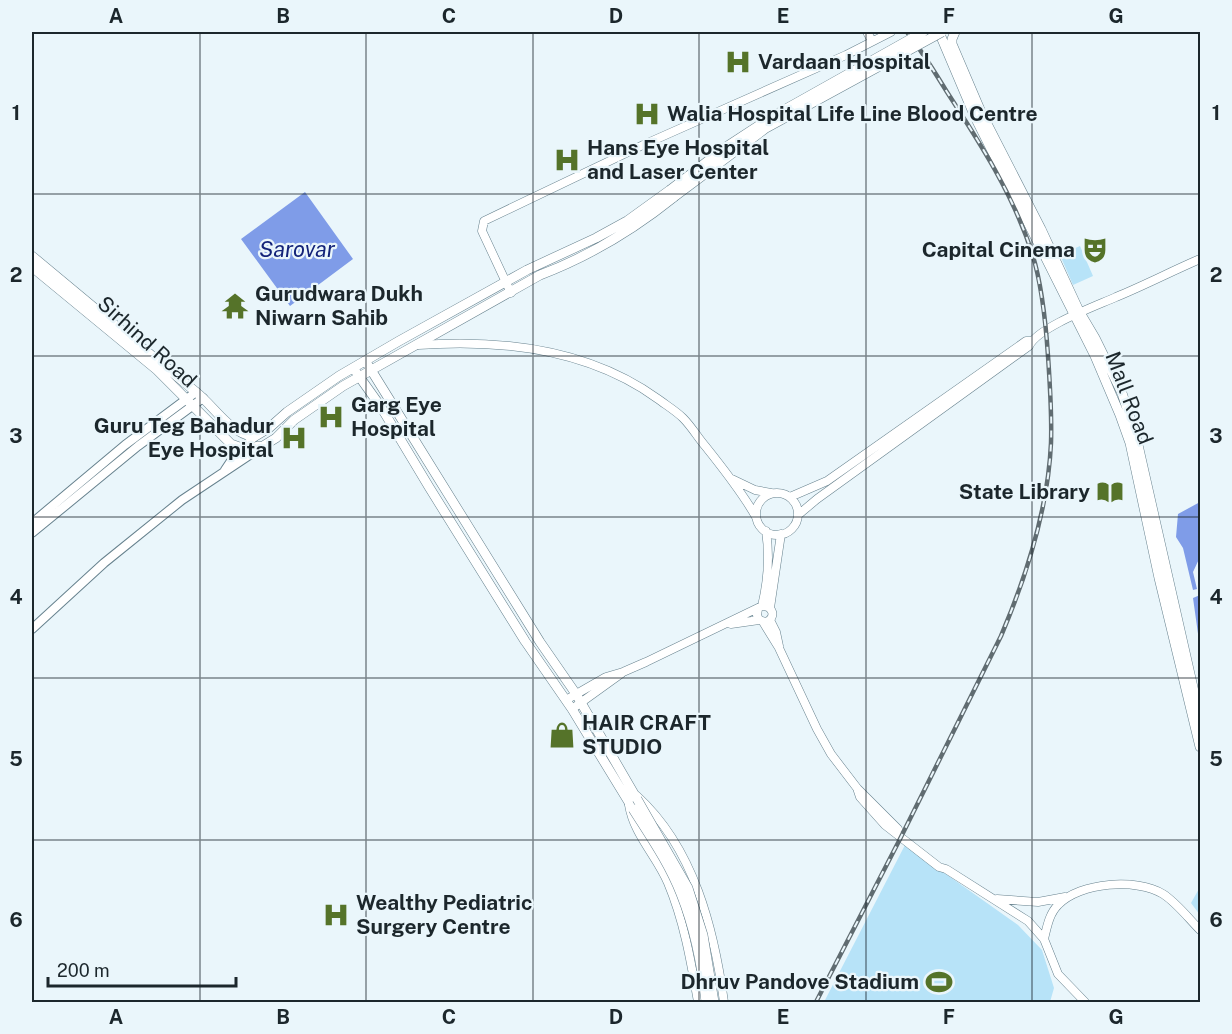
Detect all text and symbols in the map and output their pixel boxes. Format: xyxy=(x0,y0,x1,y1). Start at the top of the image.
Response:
text: A xyxy=(109,4,123,28)
text: B xyxy=(276,4,290,28)
text: C xyxy=(442,4,456,28)
text: D xyxy=(609,4,623,28)
text: E xyxy=(777,4,789,28)
text: F xyxy=(943,4,955,28)
text: G xyxy=(1108,4,1124,28)
hospital icon: Vardaan Hospital xyxy=(723,47,753,77)
place label: Vardaan Hospital xyxy=(758,49,931,74)
hospital icon: Walia Hospital Life Line Blood Centre xyxy=(632,99,662,129)
text: 1 xyxy=(12,101,20,125)
place label: Walia Hospital Life Line Blood Centre xyxy=(667,101,1038,126)
text: 1 xyxy=(1212,101,1220,125)
place label: Hans Eye Hospital and Laser Center xyxy=(587,135,769,184)
hospital icon: Hans Eye Hospital and Laser Center xyxy=(552,145,582,175)
theatre icon: Capital Cinema xyxy=(1080,235,1110,265)
water label: Sarovar xyxy=(259,236,336,262)
place label: Capital Cinema xyxy=(922,237,1075,262)
text: 2 xyxy=(10,263,22,287)
text: 2 xyxy=(1210,263,1222,287)
place label: Gurudwara Dukh Niwarn Sahib xyxy=(255,281,423,330)
street label: Sirhind Road xyxy=(93,291,202,393)
temple icon: Gurudwara Dukh Niwarn Sahib xyxy=(220,291,250,321)
street label: Mall Road xyxy=(1100,348,1159,448)
place label: Garg Eye Hospital xyxy=(351,392,442,441)
hospital icon: Garg Eye Hospital xyxy=(316,402,346,432)
place label: Guru Teg Bahadur Eye Hospital xyxy=(94,413,274,462)
hospital icon: Guru Teg Bahadur Eye Hospital xyxy=(279,423,309,453)
text: 3 xyxy=(9,424,23,448)
text: 3 xyxy=(1209,424,1223,448)
library icon: State Library xyxy=(1095,477,1125,507)
place label: State Library xyxy=(959,479,1090,504)
text: 4 xyxy=(9,585,23,609)
text: 4 xyxy=(1209,585,1223,609)
place label: HAIR CRAFT STUDIO xyxy=(582,710,711,759)
shop icon: HAIR CRAFT STUDIO xyxy=(547,720,577,750)
text: 5 xyxy=(9,747,23,771)
text: 5 xyxy=(1209,747,1223,771)
place label: Wealthy Pediatric Surgery Centre xyxy=(356,890,532,939)
hospital icon: Wealthy Pediatric Surgery Centre xyxy=(321,900,351,930)
text: 6 xyxy=(9,908,23,932)
text: 6 xyxy=(1209,908,1223,932)
scale bar xyxy=(48,950,236,988)
text: 200 m xyxy=(57,960,110,981)
sports icon: Dhruv Pandove Stadium xyxy=(924,967,954,997)
place label: Dhruv Pandove Stadium xyxy=(680,969,919,994)
text: A xyxy=(109,1005,123,1029)
text: B xyxy=(276,1005,290,1029)
text: C xyxy=(442,1005,456,1029)
text: D xyxy=(609,1005,623,1029)
text: E xyxy=(777,1005,789,1029)
text: F xyxy=(943,1005,955,1029)
text: G xyxy=(1108,1005,1124,1029)

